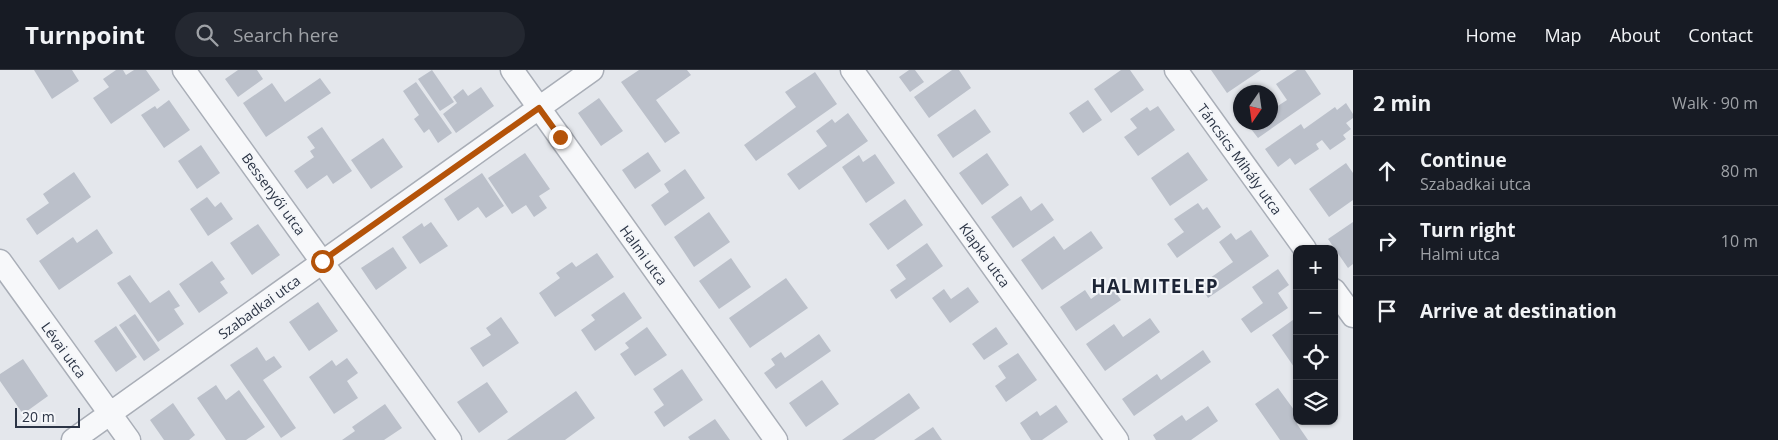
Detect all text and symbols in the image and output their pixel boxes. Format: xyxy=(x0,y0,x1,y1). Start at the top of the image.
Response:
search box xyxy=(175,12,525,57)
text: Turnpoint xyxy=(25,18,145,51)
icon: search xyxy=(193,21,221,49)
text: Search here xyxy=(233,22,339,48)
text: Home xyxy=(1466,23,1516,47)
text: Map xyxy=(1544,23,1582,47)
text: About xyxy=(1610,23,1660,47)
text: Contact xyxy=(1688,23,1753,47)
north arrow xyxy=(1233,85,1278,130)
text: 2 min xyxy=(1373,89,1431,117)
text: Walk · 90 m xyxy=(1672,92,1758,114)
street label: Táncsics Mihály utca xyxy=(1193,100,1287,218)
route end xyxy=(549,126,572,149)
text: Continue xyxy=(1420,147,1507,173)
street label: Bessenyői utca xyxy=(238,149,310,239)
icon: ahead xyxy=(1373,157,1401,185)
text: 80 m xyxy=(1721,160,1758,182)
text: Szabadkai utca xyxy=(1420,173,1531,195)
text: Turn right xyxy=(1420,217,1515,243)
street label: Klapka utca xyxy=(955,219,1015,291)
street label: Halmi utca xyxy=(616,221,672,289)
icon: right xyxy=(1373,227,1401,255)
text: 10 m xyxy=(1721,230,1758,252)
text: Halmi utca xyxy=(1420,243,1500,265)
map controls xyxy=(1293,245,1338,425)
button: + xyxy=(1293,245,1338,290)
route start xyxy=(311,250,334,273)
street label: Szabadkai utca xyxy=(214,271,304,343)
district label: HALMITELEP xyxy=(1091,273,1219,299)
button: − xyxy=(1293,290,1338,335)
icon: arrive xyxy=(1373,297,1401,325)
text: Arrive at destination xyxy=(1420,298,1617,324)
street label: Lévai utca xyxy=(37,318,91,382)
button: locate xyxy=(1293,335,1338,380)
button: layers xyxy=(1293,380,1338,425)
scale bar xyxy=(15,405,80,428)
text: 20 m xyxy=(22,407,55,426)

